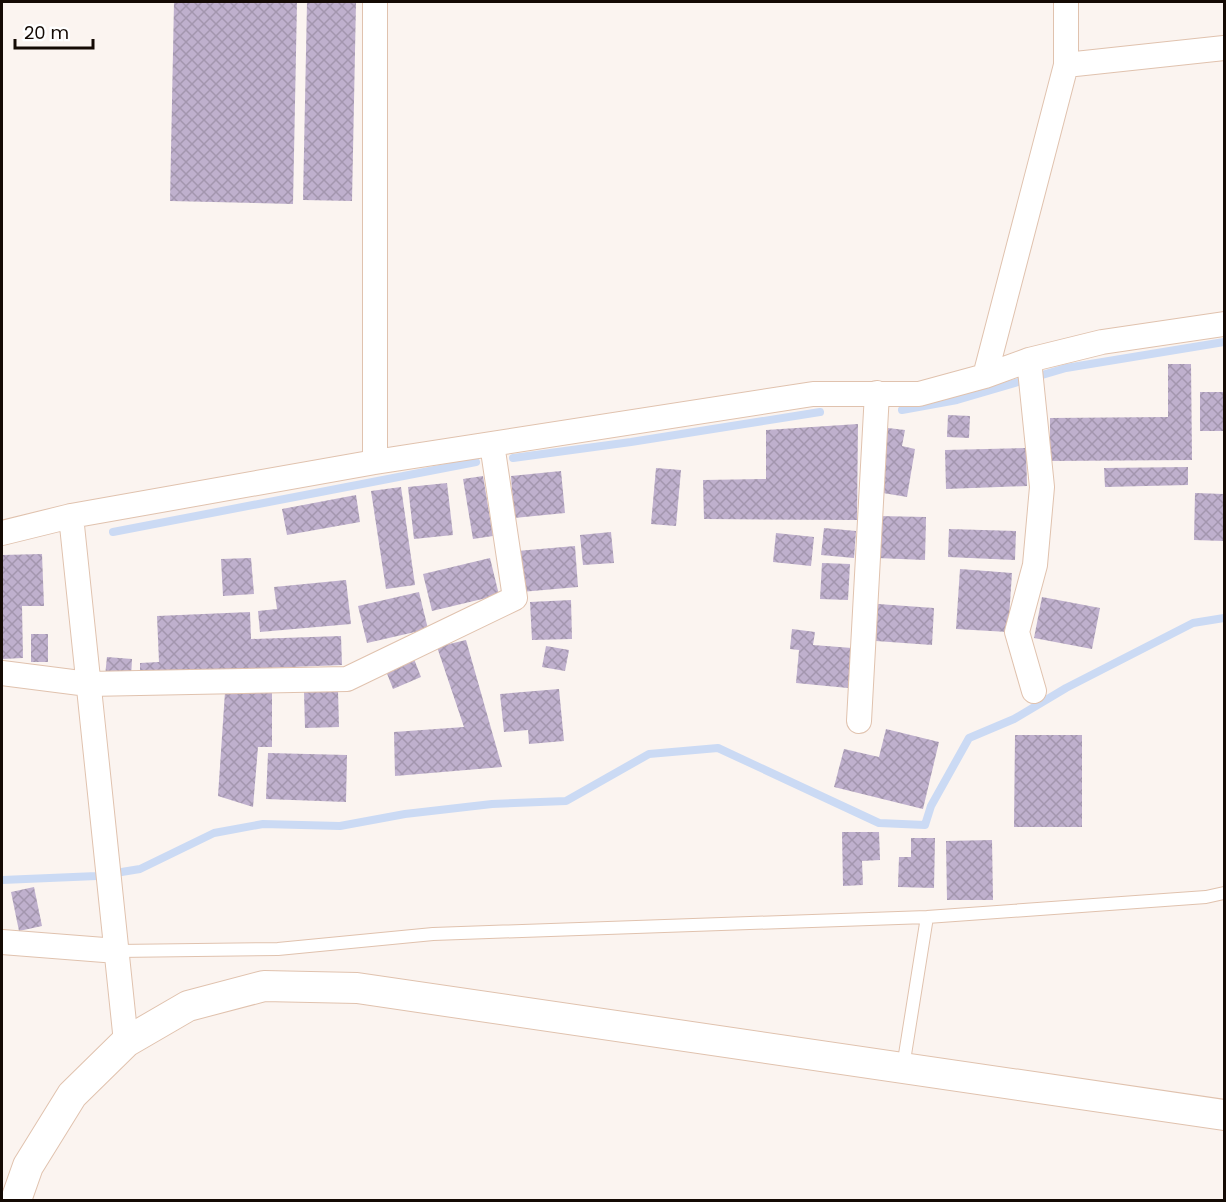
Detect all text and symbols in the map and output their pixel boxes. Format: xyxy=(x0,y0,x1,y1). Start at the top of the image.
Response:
scale bar xyxy=(15,12,93,50)
text: 20 m xyxy=(24,20,69,45)

